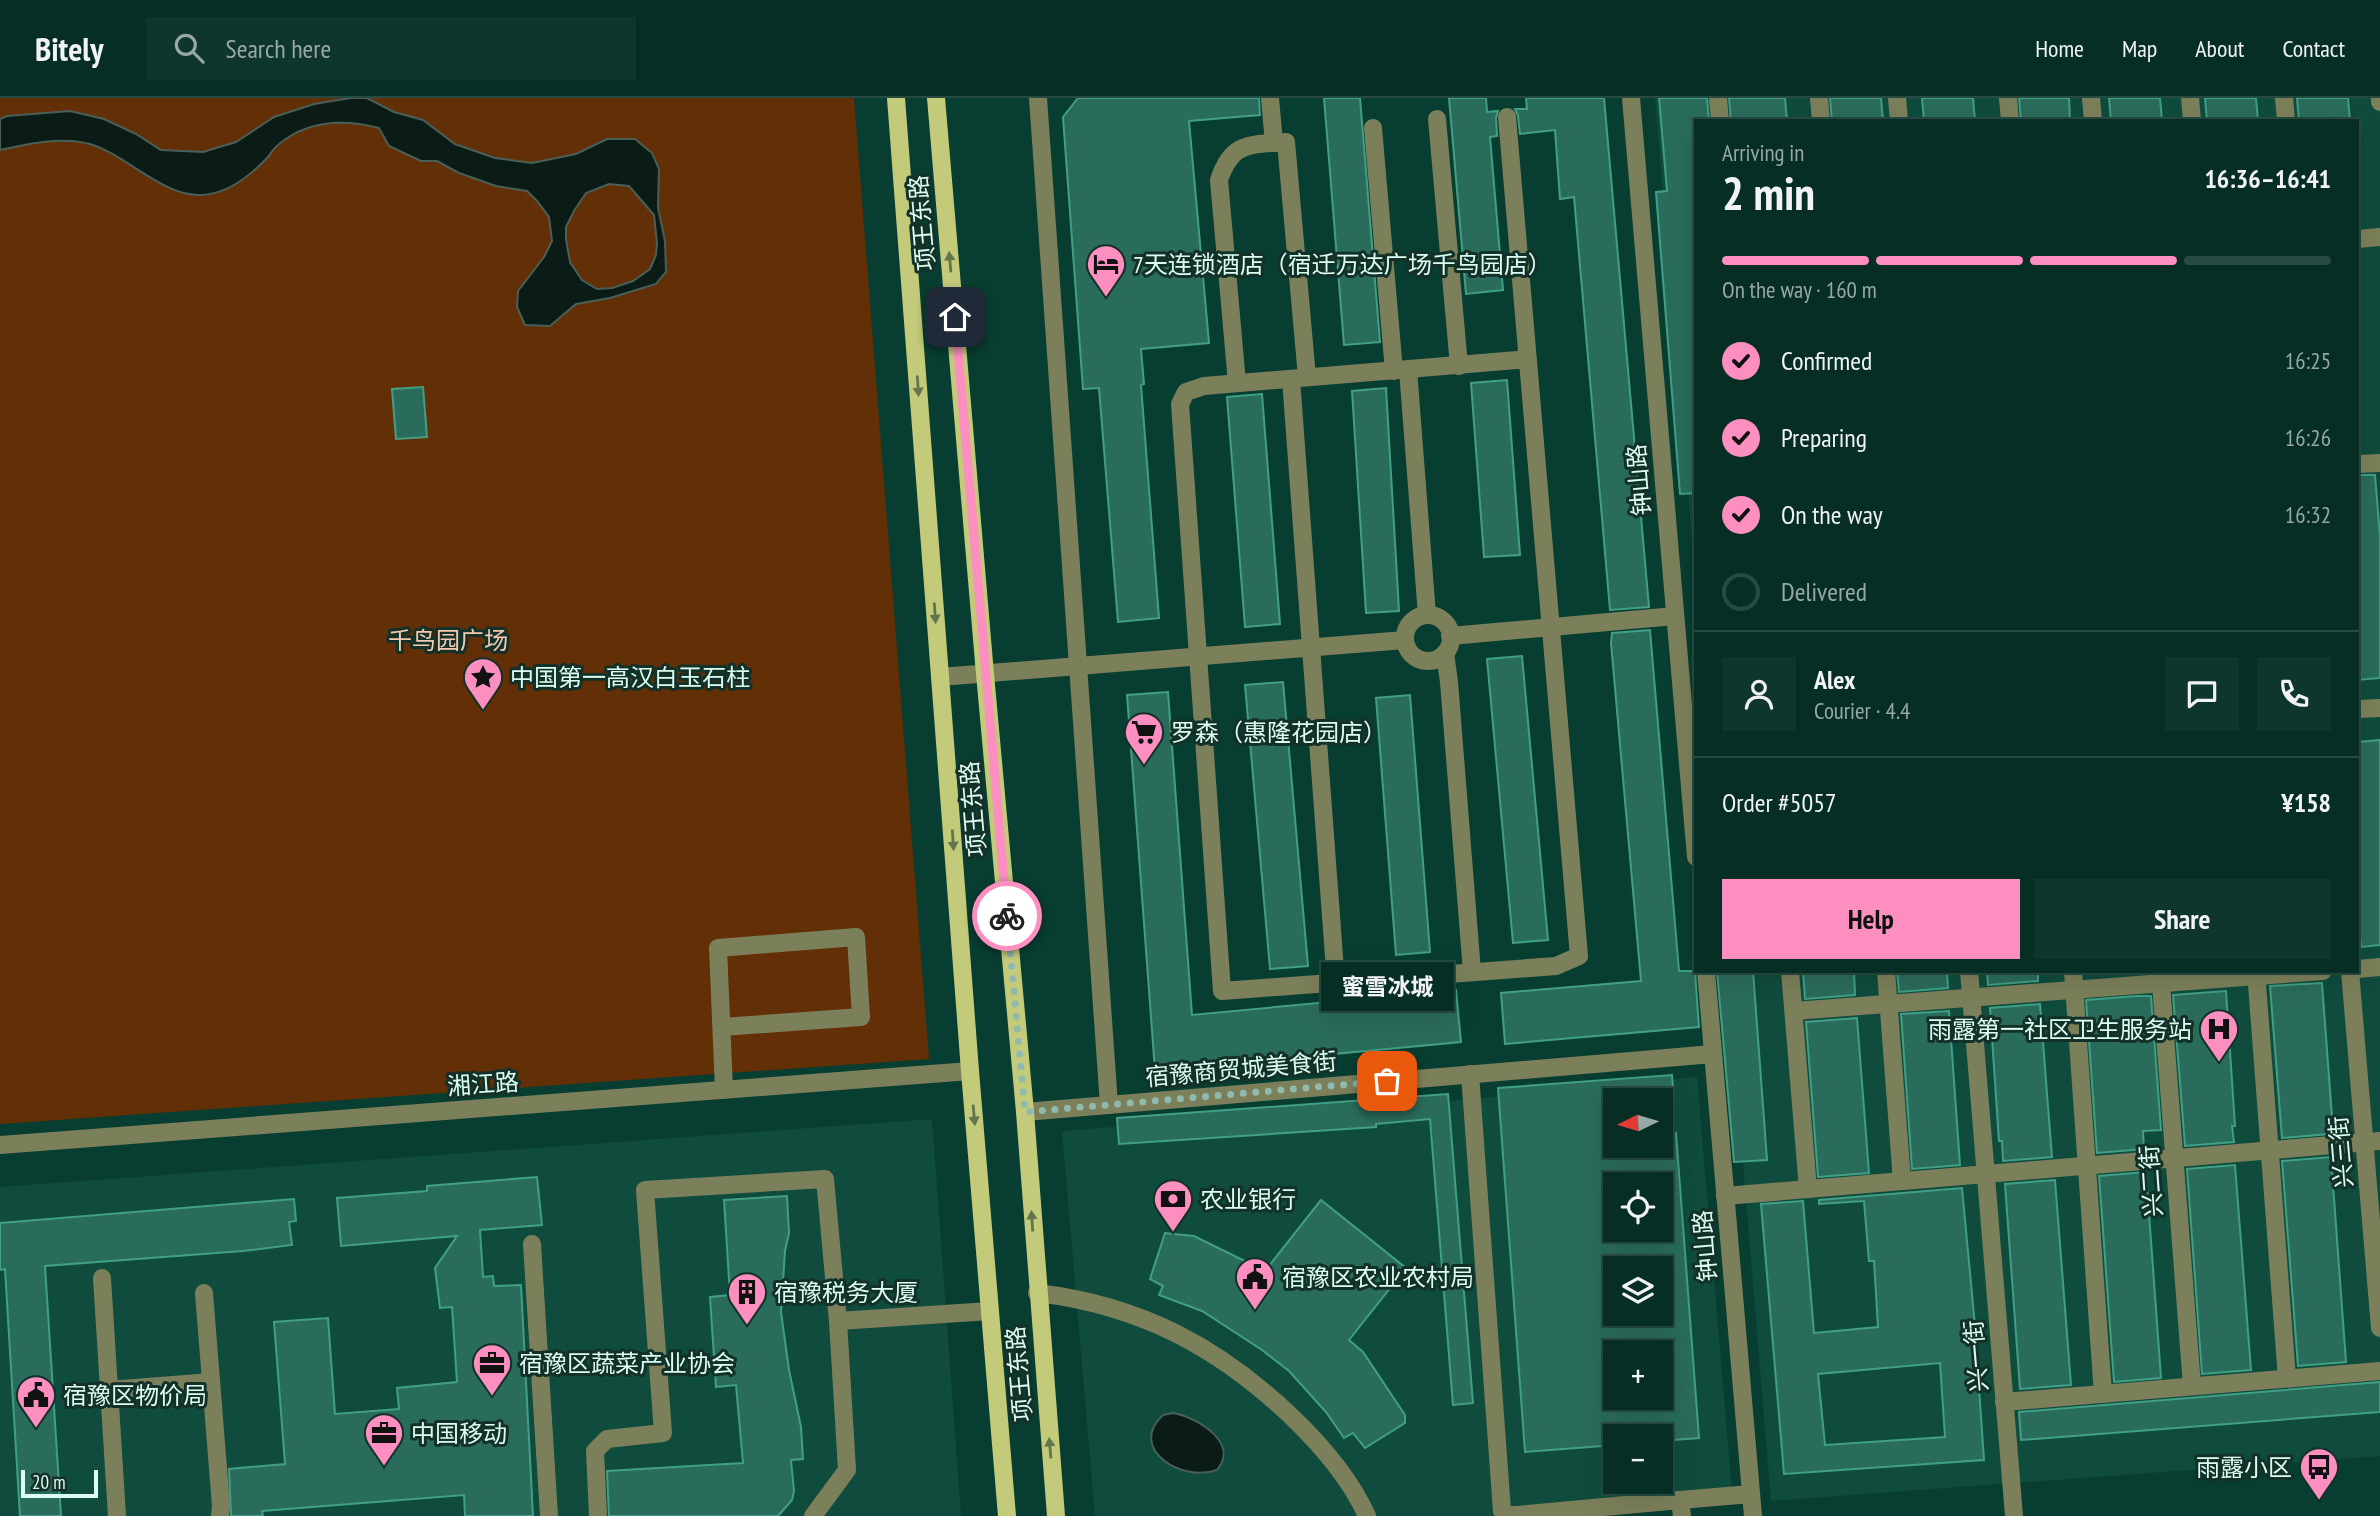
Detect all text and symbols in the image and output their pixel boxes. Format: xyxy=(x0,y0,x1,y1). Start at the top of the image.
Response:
search box xyxy=(146,17,636,80)
text: Bitely xyxy=(35,27,104,70)
icon: search xyxy=(170,29,208,67)
text: Search here xyxy=(226,32,331,65)
text: Home xyxy=(2035,33,2084,64)
text: Map xyxy=(2122,33,2157,64)
text: About xyxy=(2195,33,2244,64)
text: Contact xyxy=(2282,33,2345,64)
text: Arriving in xyxy=(1722,138,1804,167)
text: 16:36–16:41 xyxy=(2204,162,2331,195)
text: 2 min xyxy=(1722,163,1815,223)
street label: 项王东路 xyxy=(902,174,942,272)
hotel icon: 7天连锁酒店（宿迁万达广场千鸟园店） xyxy=(1085,243,1127,298)
place label: 7天连锁酒店（宿迁万达广场千鸟园店） xyxy=(1133,249,1552,280)
one-way arrow xyxy=(944,251,955,273)
text: On the way · 160 m xyxy=(1722,275,1877,304)
pin xyxy=(925,287,985,347)
icon: home xyxy=(936,298,974,336)
icon: check xyxy=(1722,342,1760,380)
text: Confirmed xyxy=(1781,344,1872,377)
text: 16:25 xyxy=(2285,346,2331,375)
one-way arrow xyxy=(913,375,924,397)
icon: check xyxy=(1722,419,1760,457)
text: Preparing xyxy=(1781,421,1867,454)
text: 16:26 xyxy=(2285,423,2331,452)
street label: 钟山路 xyxy=(1620,443,1658,517)
icon: check xyxy=(1722,496,1760,534)
text: On the way xyxy=(1781,498,1883,531)
text: 16:32 xyxy=(2285,500,2331,529)
text: Delivered xyxy=(1781,575,1867,608)
one-way arrow xyxy=(930,602,941,624)
park label: 千鸟园广场 xyxy=(388,625,508,656)
place icon: 中国第一高汉白玉石柱 xyxy=(462,656,504,711)
button: person xyxy=(1722,657,1796,731)
button: chat xyxy=(2165,657,2239,731)
button: phone xyxy=(2257,657,2331,731)
place label: 中国第一高汉白玉石柱 xyxy=(510,662,750,693)
text: Alex xyxy=(1814,663,1855,696)
text: Courier · 4.4 xyxy=(1814,696,1910,725)
supermarket icon: 罗森（惠隆花园店） xyxy=(1123,711,1165,766)
place label: 罗森（惠隆花园店） xyxy=(1171,717,1387,748)
street label: 项王东路 xyxy=(953,760,993,858)
text: Order #5057 xyxy=(1722,786,1837,819)
text: ¥158 xyxy=(2281,786,2331,819)
one-way arrow xyxy=(947,829,958,851)
button: Help xyxy=(1722,879,2020,959)
button: Share xyxy=(2034,879,2331,959)
courier xyxy=(972,881,1042,951)
icon: bike xyxy=(988,897,1026,935)
callout: 蜜雪冰城 xyxy=(1320,962,1454,1011)
text: 蜜雪冰城 xyxy=(1342,972,1434,1001)
hospital icon: 雨露第一社区卫生服务站 xyxy=(2198,1008,2240,1063)
place label: 雨露第一社区卫生服务站 xyxy=(1928,1014,2192,1045)
street label: 宿豫商贸城美食街 xyxy=(1144,1045,1338,1093)
pin xyxy=(1357,1051,1417,1111)
icon: bag xyxy=(1368,1062,1406,1100)
street label: 湘江路 xyxy=(446,1066,520,1102)
north arrow xyxy=(1603,1088,1673,1158)
map controls xyxy=(1603,1088,1673,1494)
one-way arrow xyxy=(969,1105,980,1127)
street label: 兴三街 xyxy=(2322,1115,2360,1189)
street label: 兴二街 xyxy=(2133,1144,2169,1218)
button: locate xyxy=(1603,1172,1673,1242)
bank icon: 农业银行 xyxy=(1152,1178,1194,1233)
place label: 农业银行 xyxy=(1200,1184,1296,1215)
street label: 钟山路 xyxy=(1686,1209,1724,1283)
one-way arrow xyxy=(1027,1210,1038,1232)
public building icon: 宿豫区农业农村局 xyxy=(1234,1256,1276,1311)
button: layers xyxy=(1603,1256,1673,1326)
place label: 宿豫区农业农村局 xyxy=(1282,1262,1474,1293)
building icon: 宿豫税务大厦 xyxy=(726,1271,768,1326)
place label: 宿豫税务大厦 xyxy=(774,1277,918,1308)
street label: 兴一街 xyxy=(1957,1319,1995,1393)
street label: 项王东路 xyxy=(999,1325,1039,1423)
button: + xyxy=(1603,1340,1673,1410)
office icon: 宿豫区蔬菜产业协会 xyxy=(471,1342,513,1397)
place label: 宿豫区蔬菜产业协会 xyxy=(519,1348,735,1379)
public building icon: 宿豫区物价局 xyxy=(15,1374,57,1429)
place label: 宿豫区物价局 xyxy=(63,1380,207,1411)
office icon: 中国移动 xyxy=(363,1412,405,1467)
place label: 中国移动 xyxy=(411,1418,507,1449)
button: − xyxy=(1603,1424,1673,1494)
one-way arrow xyxy=(1044,1437,1055,1459)
bus stop icon: 雨露小区 xyxy=(2298,1446,2340,1501)
place label: 雨露小区 xyxy=(2196,1452,2292,1483)
scale bar xyxy=(21,1467,98,1499)
text: 20 m xyxy=(32,1470,66,1494)

